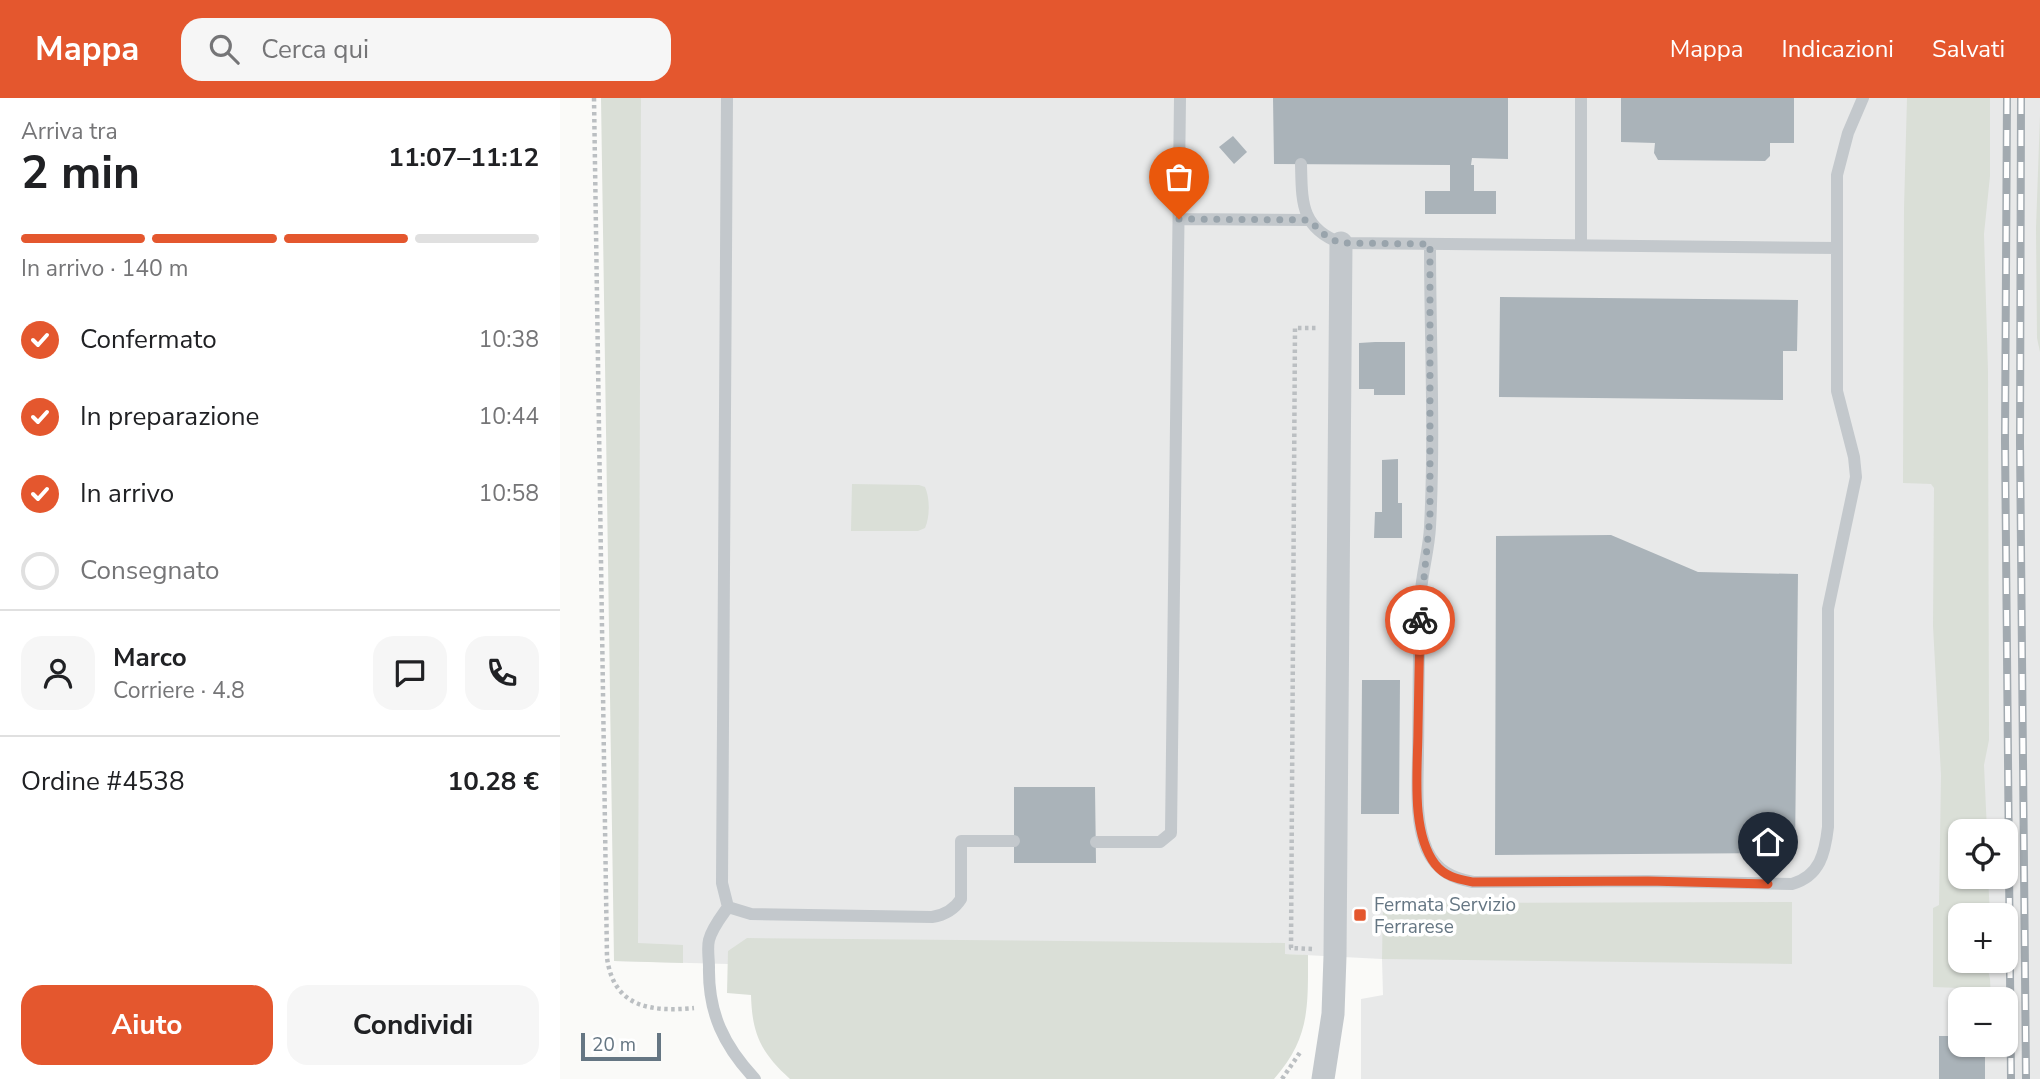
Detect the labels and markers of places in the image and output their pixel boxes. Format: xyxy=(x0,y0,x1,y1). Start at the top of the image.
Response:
pin xyxy=(1149,147,1209,219)
pin xyxy=(1738,812,1798,884)
place label: Fermata Servizio Ferrarese xyxy=(1374,892,1516,940)
marker: Fermata Servizio Ferrarese xyxy=(1352,907,1368,923)

